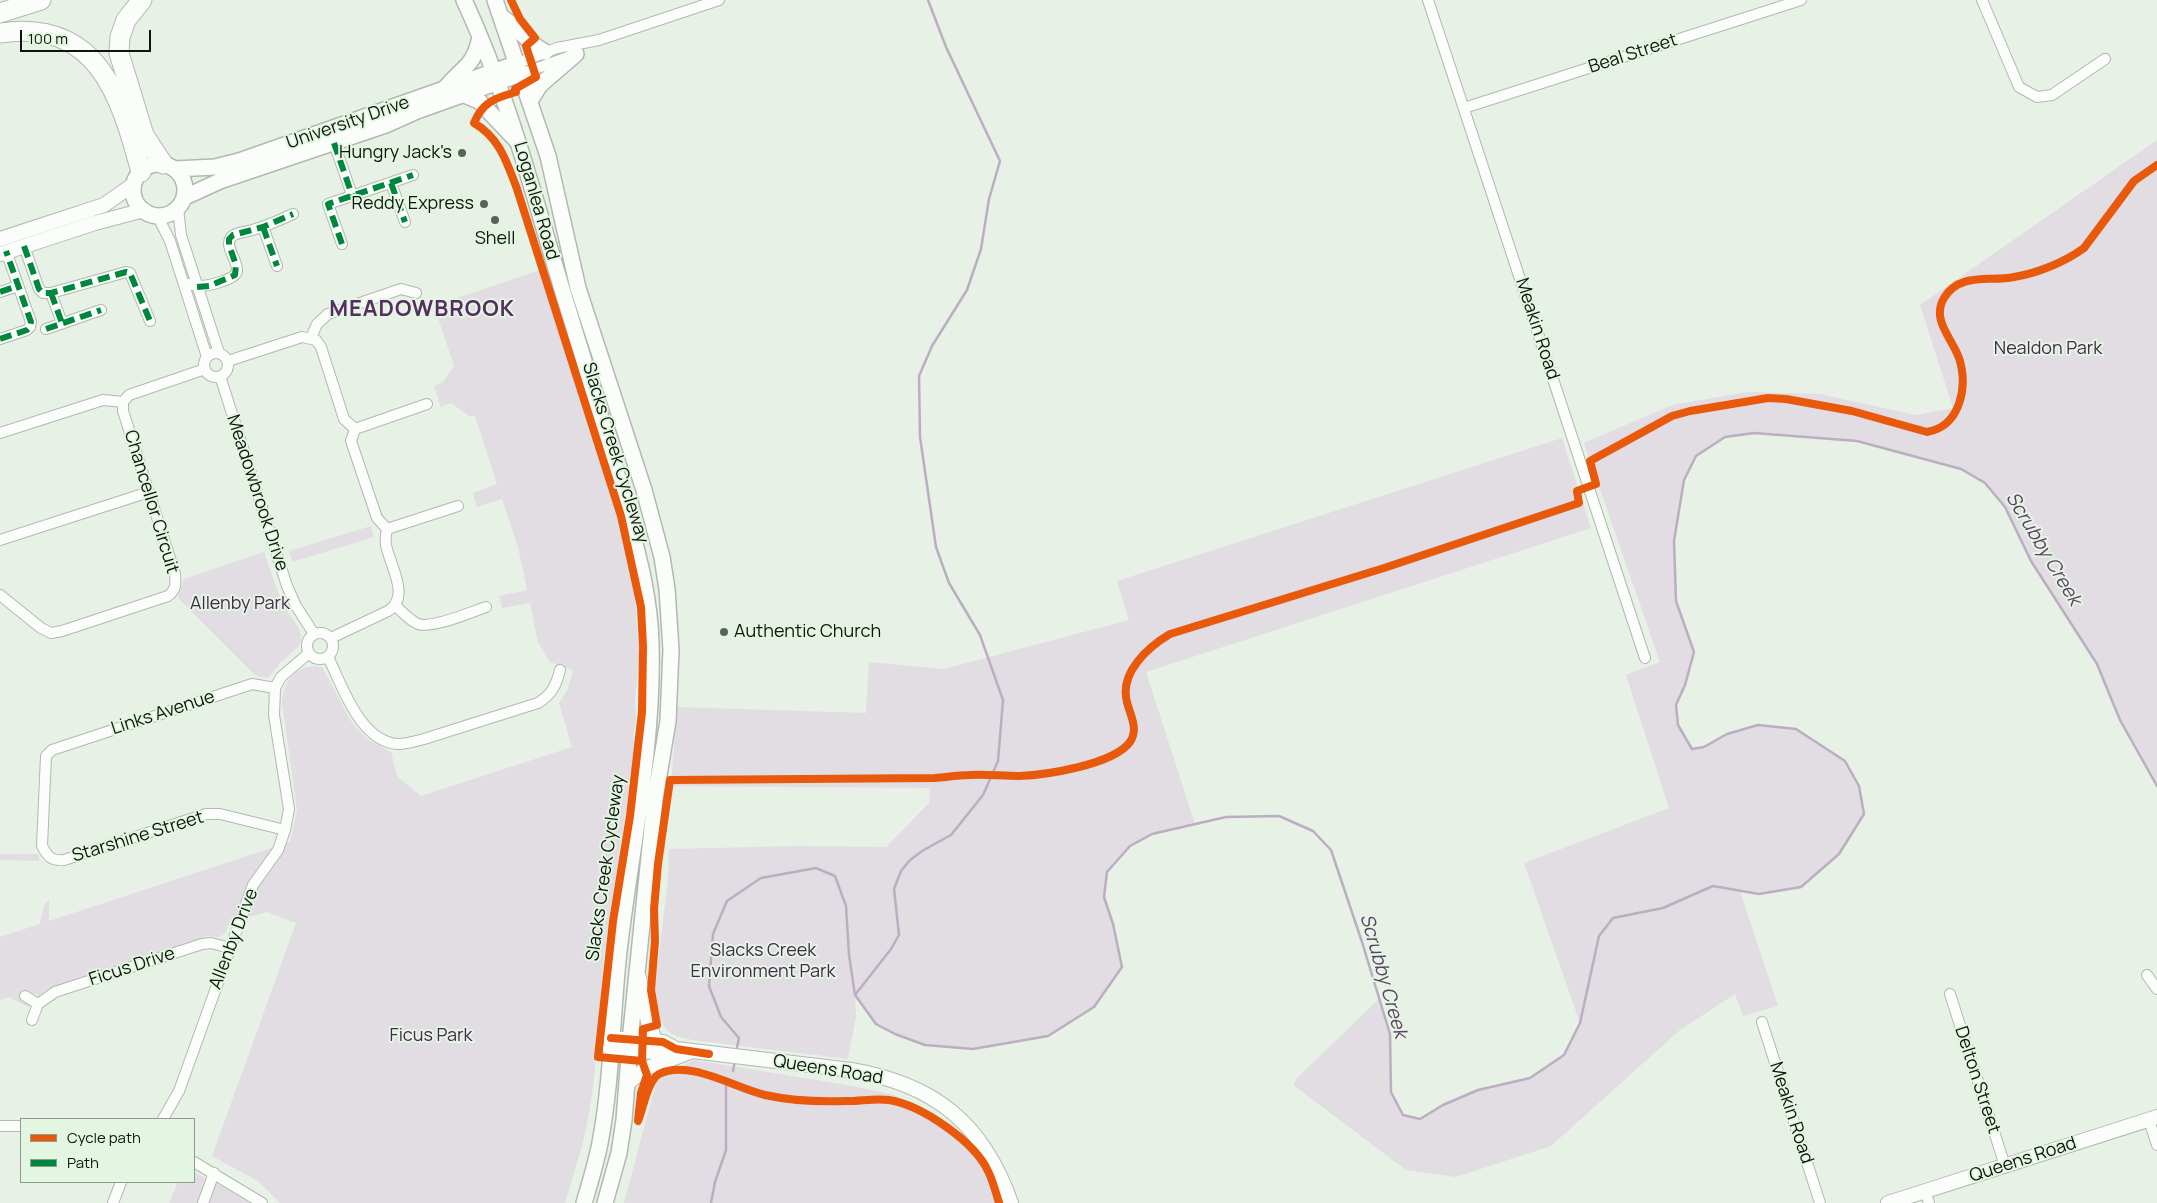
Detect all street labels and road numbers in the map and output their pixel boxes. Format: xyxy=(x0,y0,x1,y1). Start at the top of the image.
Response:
street label: Beal Street xyxy=(1586,30,1680,78)
street label: University Drive xyxy=(284,92,412,154)
street label: Loganlea Road xyxy=(509,139,563,263)
street label: Meakin Road xyxy=(1510,275,1564,383)
street label: Slacks Creek Cycleway xyxy=(577,360,653,546)
street label: Meadowbrook Drive xyxy=(222,412,292,574)
street label: Chancellor Circuit xyxy=(119,428,183,576)
street label: Links Avenue xyxy=(109,686,217,740)
street label: Slacks Creek Cycleway xyxy=(582,773,630,963)
street label: Starshine Street xyxy=(70,807,206,867)
street label: Allenby Drive xyxy=(205,886,263,992)
street label: Ficus Drive xyxy=(86,943,178,991)
street label: Delton Street xyxy=(1950,1024,2004,1136)
street label: Queens Road xyxy=(772,1051,884,1089)
street label: Meakin Road xyxy=(1764,1059,1818,1167)
street label: Queens Road xyxy=(1967,1133,2079,1187)

